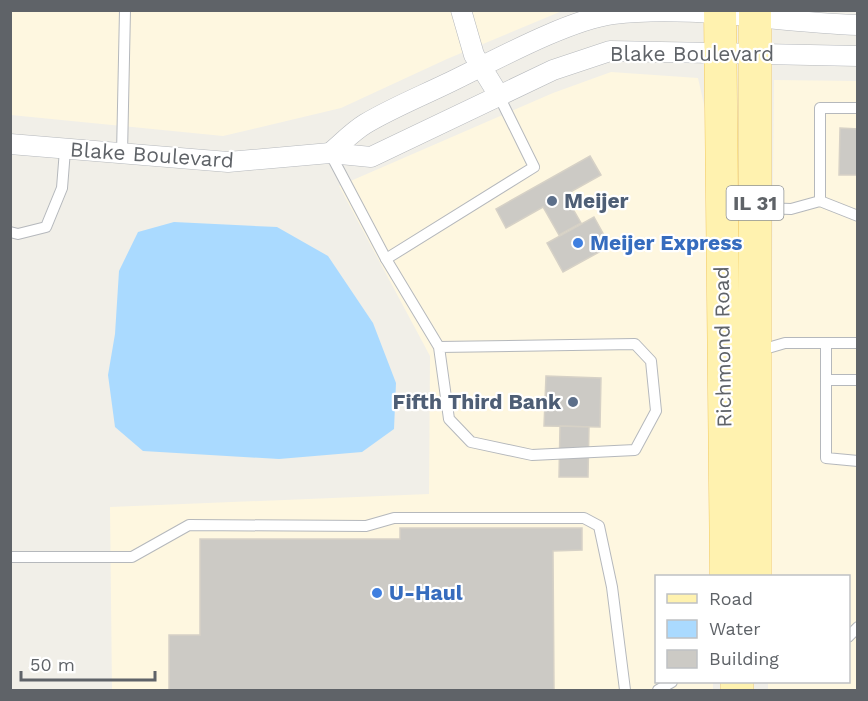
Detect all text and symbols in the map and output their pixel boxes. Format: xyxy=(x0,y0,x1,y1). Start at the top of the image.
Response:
street label: Blake Boulevard xyxy=(610,41,774,66)
street label: Blake Boulevard xyxy=(69,136,235,173)
road number: IL 31 xyxy=(726,186,783,220)
place label: Meijer xyxy=(564,188,629,213)
marker: Meijer xyxy=(545,194,559,208)
place label: Meijer Express xyxy=(590,230,743,255)
marker: Meijer Express xyxy=(571,236,585,250)
street label: Richmond Road xyxy=(709,266,736,428)
place label: Fifth Third Bank xyxy=(393,389,562,414)
marker: Fifth Third Bank xyxy=(566,395,580,409)
legend xyxy=(655,575,850,683)
place label: U-Haul xyxy=(389,580,463,605)
marker: U-Haul xyxy=(370,586,384,600)
text: Road xyxy=(709,588,753,609)
text: Water xyxy=(709,618,761,639)
scale bar xyxy=(21,644,154,682)
text: Building xyxy=(709,648,779,669)
text: 50 m xyxy=(30,654,75,675)

